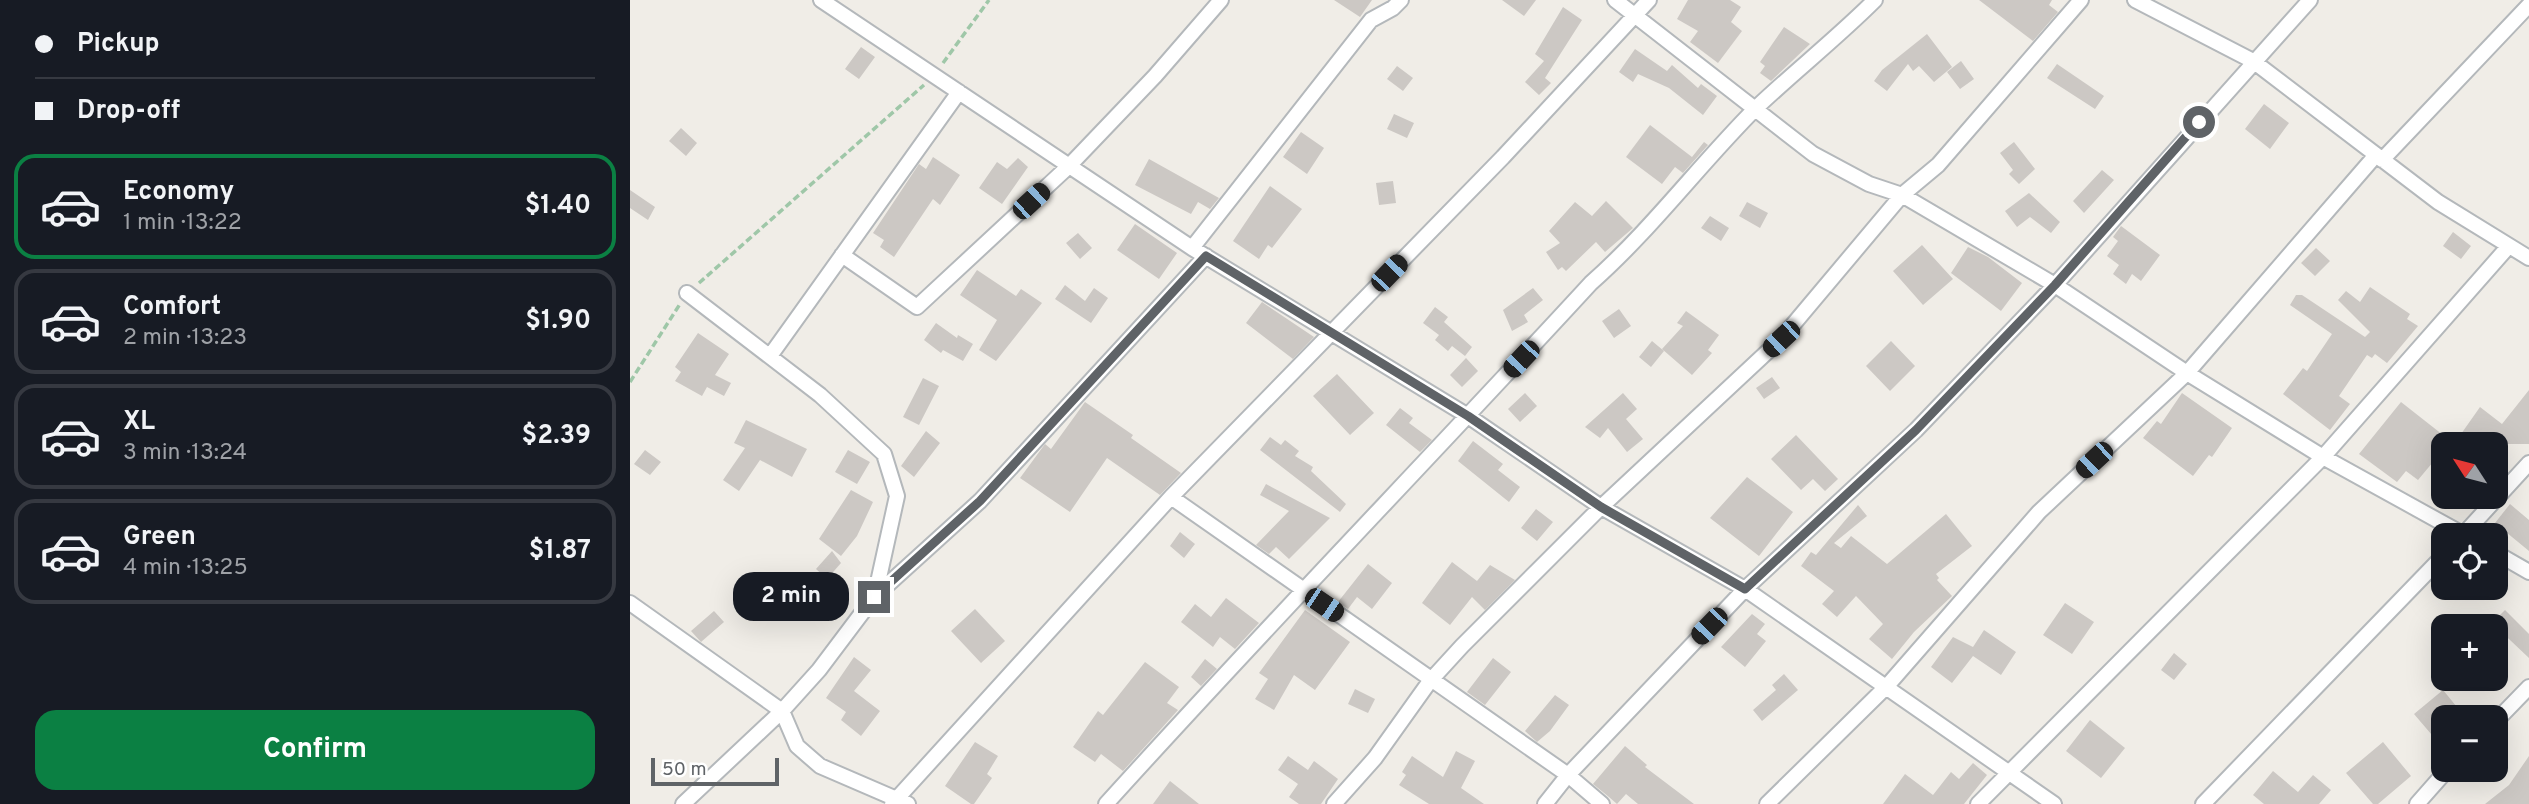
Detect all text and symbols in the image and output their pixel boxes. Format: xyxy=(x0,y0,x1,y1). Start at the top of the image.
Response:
text: Pickup xyxy=(77,28,160,61)
text: Drop-off xyxy=(77,95,180,128)
route start xyxy=(2183,106,2215,138)
icon: car xyxy=(39,175,102,238)
text: Economy xyxy=(123,176,234,209)
car xyxy=(1009,179,1054,223)
text: $1.40 xyxy=(525,190,591,223)
text: 1 min · 13:22 xyxy=(123,209,242,238)
car xyxy=(1367,251,1412,295)
icon: car xyxy=(39,290,102,353)
text: Comfort xyxy=(123,291,221,324)
text: $1.90 xyxy=(525,305,591,338)
car xyxy=(1759,317,1804,361)
text: 2 min · 13:23 xyxy=(123,324,247,353)
car xyxy=(1499,336,1544,382)
icon: car xyxy=(39,405,102,468)
text: XL xyxy=(123,406,155,439)
text: $2.39 xyxy=(522,420,591,453)
north arrow xyxy=(2431,432,2508,509)
map controls xyxy=(2431,432,2508,782)
car xyxy=(2072,438,2117,482)
text: 3 min · 13:24 xyxy=(123,439,247,468)
icon: car xyxy=(39,520,102,583)
text: Green xyxy=(123,521,196,554)
button: locate xyxy=(2431,523,2508,600)
text: $1.87 xyxy=(529,535,591,568)
text: 4 min · 13:25 xyxy=(123,554,248,583)
callout: 2 min xyxy=(734,572,849,622)
route end xyxy=(858,581,890,613)
text: 2 min xyxy=(761,582,821,611)
car xyxy=(1301,585,1348,625)
car xyxy=(1687,604,1732,648)
button: + xyxy=(2431,614,2508,691)
button: − xyxy=(2431,705,2508,782)
button: Confirm xyxy=(35,710,595,790)
scale bar xyxy=(651,755,779,787)
text: 50 m xyxy=(662,758,707,782)

